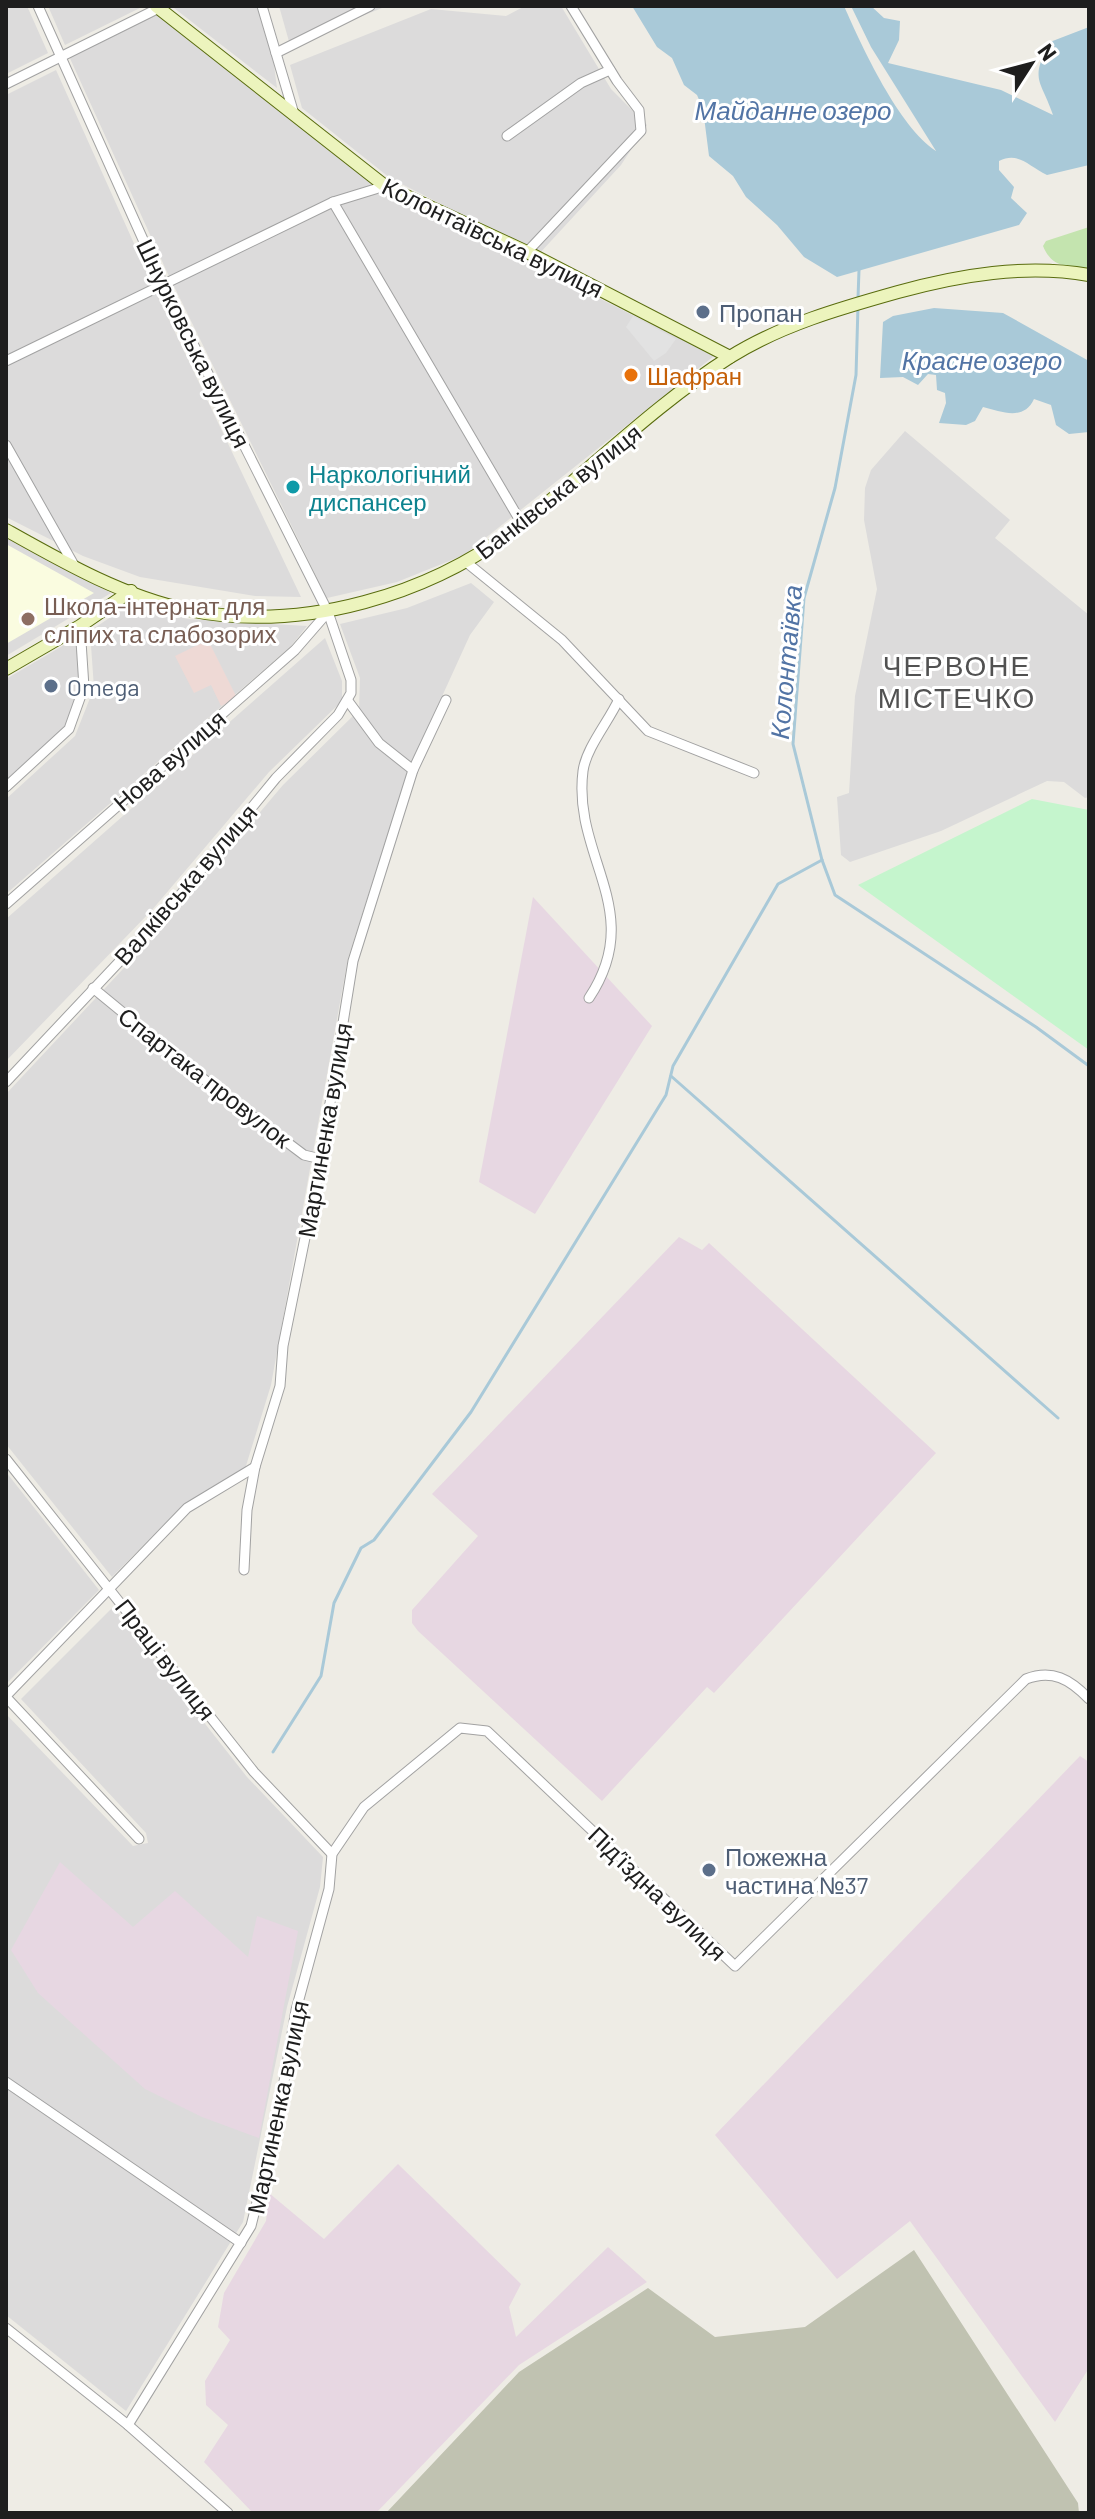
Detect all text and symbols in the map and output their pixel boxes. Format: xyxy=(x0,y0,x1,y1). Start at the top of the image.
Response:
north arrow xyxy=(991,24,1071,104)
text: N xyxy=(1033,38,1063,65)
water label: Майданне озеро xyxy=(694,94,892,125)
street label: Колонтаївська вулиця xyxy=(378,171,608,303)
street label: Шнурковська вулиця xyxy=(131,234,257,452)
place label: Пропан xyxy=(719,298,803,327)
marker: Пропан xyxy=(694,303,712,321)
water label: Красне озеро xyxy=(902,344,1062,375)
place label: Шафран xyxy=(647,361,742,390)
marker: Шафран xyxy=(622,366,640,384)
street label: Банківська вулиця xyxy=(469,417,647,565)
place label: Наркологічний диспансер xyxy=(309,459,471,516)
marker: Наркологічний диспансер xyxy=(284,478,302,496)
water label: Колонтаївка xyxy=(763,584,807,740)
place label: Школа-інтернат для сліпих та слабозорих xyxy=(44,591,276,648)
marker: Школа-інтернат для сліпих та слабозорих xyxy=(19,610,37,628)
district label: ЧЕРВОНЕ МІСТЕЧКО xyxy=(878,648,1036,714)
place label: Omega xyxy=(67,672,140,701)
marker: Omega xyxy=(42,677,60,695)
street label: Нова вулиця xyxy=(107,703,231,817)
street label: Валківська вулиця xyxy=(107,798,263,970)
street label: Спартака провулок xyxy=(113,1001,298,1154)
street label: Мартиненка вулиця xyxy=(291,1020,357,1240)
street label: Праці вулиця xyxy=(110,1593,222,1725)
street label: Під’їздна вулиця xyxy=(583,1820,733,1966)
place label: Пожежна частина №37 xyxy=(725,1842,868,1899)
marker: Пожежна частина №37 xyxy=(700,1861,718,1879)
street label: Мартиненка вулиця xyxy=(240,1998,314,2216)

